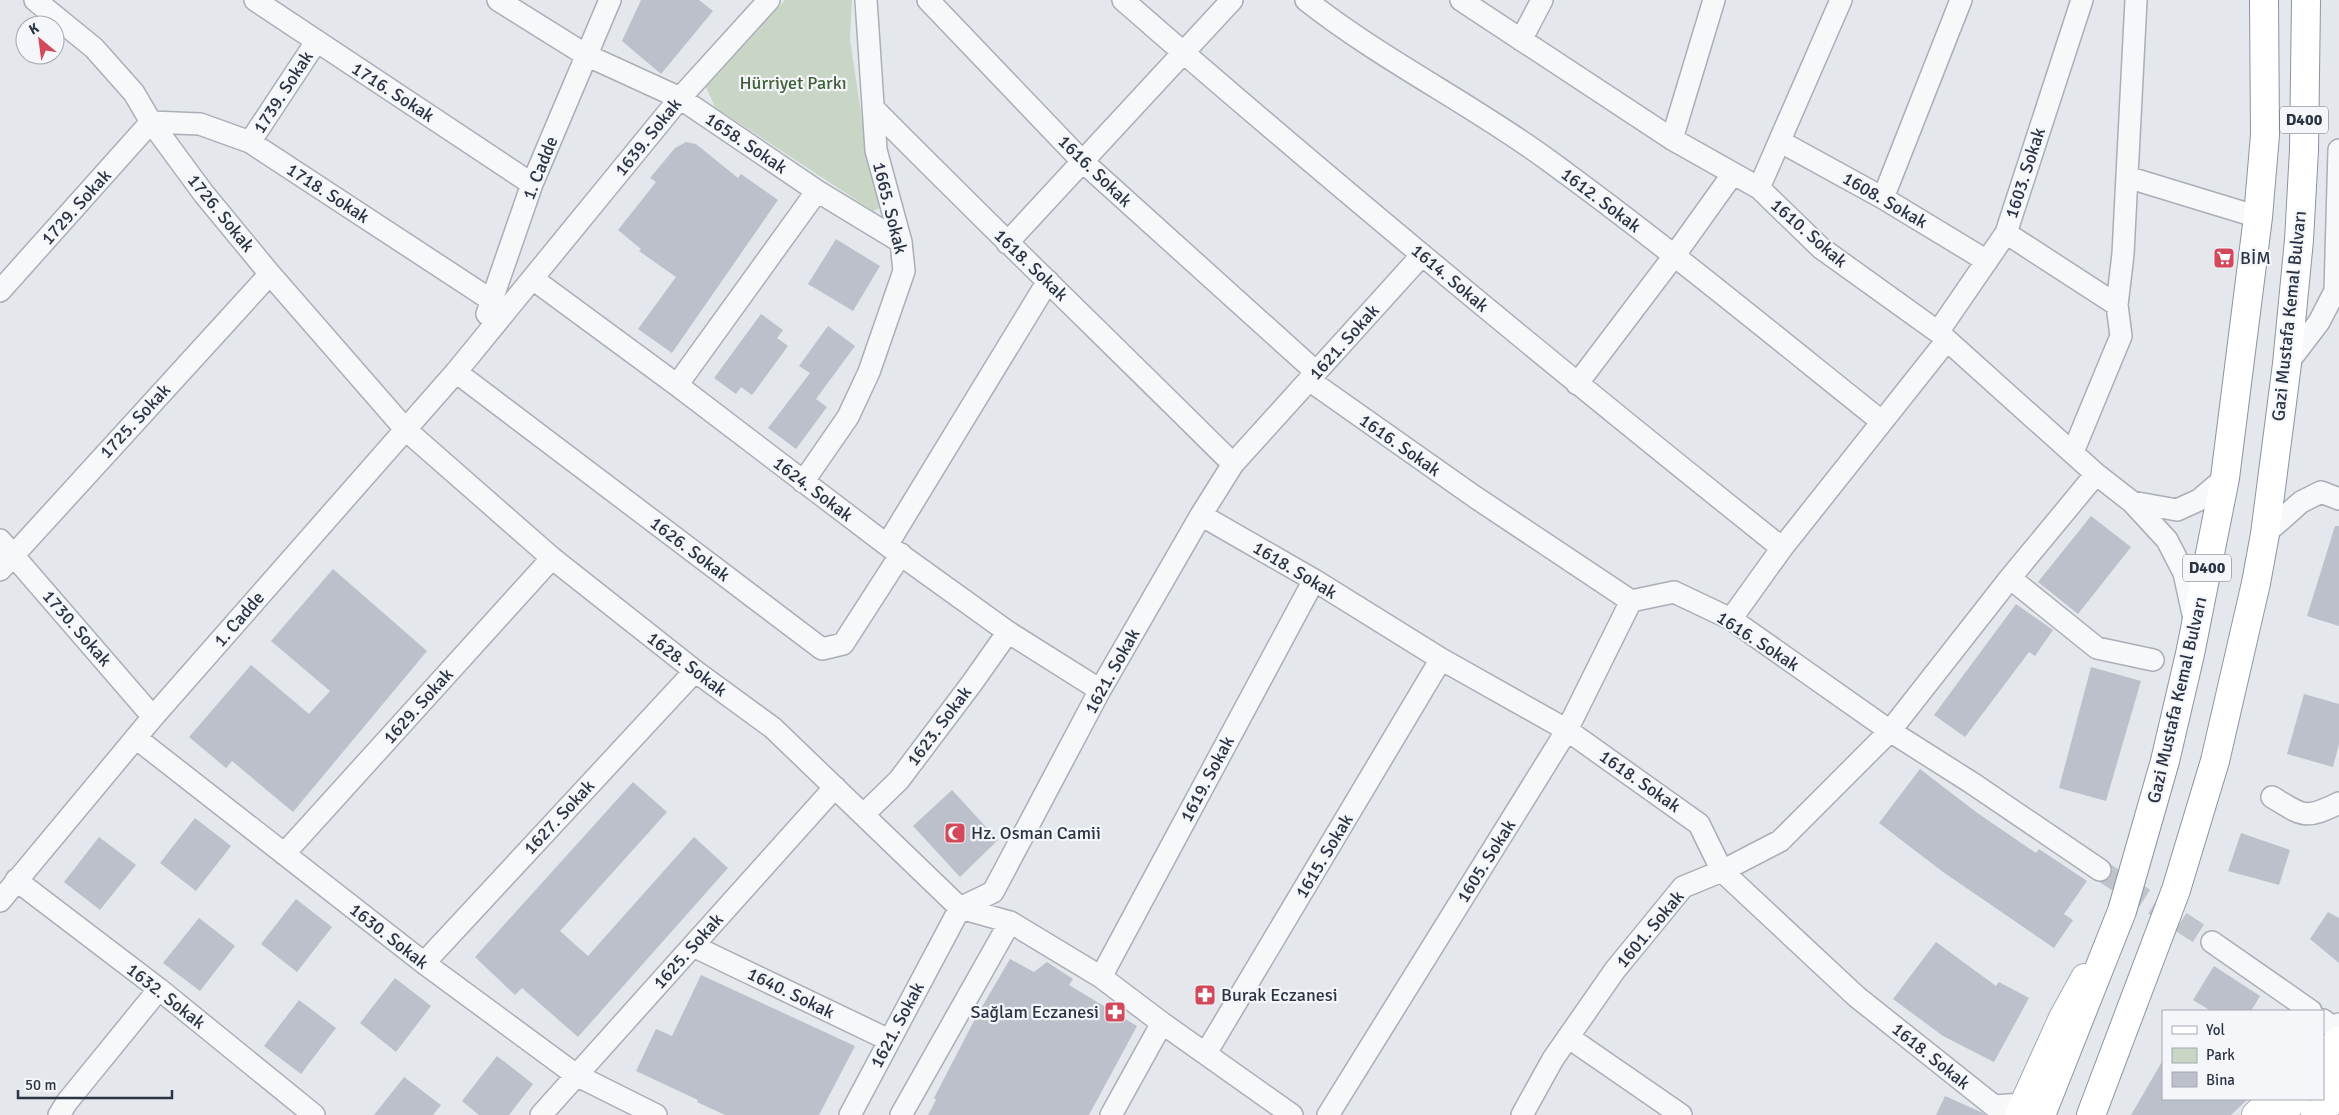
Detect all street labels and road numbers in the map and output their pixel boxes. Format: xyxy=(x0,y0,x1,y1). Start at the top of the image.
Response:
street label: 1739. Sokak xyxy=(248,47,318,137)
street label: 1716. Sokak xyxy=(348,57,438,127)
street label: 1639. Sokak xyxy=(610,94,686,180)
road number: D400 xyxy=(2280,106,2328,134)
street label: 1658. Sokak xyxy=(701,108,791,178)
street label: 1603. Sokak xyxy=(2000,125,2050,221)
street label: 1616. Sokak xyxy=(1054,130,1136,212)
street label: 1. Cadde xyxy=(517,133,563,203)
street label: 1718. Sokak xyxy=(283,158,373,228)
street label: 1665. Sokak xyxy=(868,160,912,256)
street label: 1612. Sokak xyxy=(1557,163,1645,237)
street label: 1729. Sokak xyxy=(36,165,116,249)
street label: 1608. Sokak xyxy=(1839,167,1931,233)
street label: 1726. Sokak xyxy=(183,170,259,256)
street label: 1610. Sokak xyxy=(1766,194,1852,272)
street label: Gazi Mustafa Kemal Bulvarı xyxy=(2267,210,2311,422)
street label: 1618. Sokak xyxy=(990,224,1072,306)
street label: 1614. Sokak xyxy=(1407,239,1493,317)
street label: 1621. Sokak xyxy=(1304,300,1384,384)
street label: 1725. Sokak xyxy=(95,379,175,463)
street label: 1616. Sokak xyxy=(1355,409,1445,481)
street label: 1624. Sokak xyxy=(769,452,857,526)
street label: 1626. Sokak xyxy=(646,512,734,586)
street label: 1618. Sokak xyxy=(1249,536,1341,604)
road number: D400 xyxy=(2183,554,2231,582)
street label: 1730. Sokak xyxy=(38,585,116,671)
street label: 1. Cadde xyxy=(209,587,269,651)
street label: Gazi Mustafa Kemal Bulvarı xyxy=(2142,594,2212,806)
street label: 1616. Sokak xyxy=(1713,606,1803,676)
street label: 1621. Sokak xyxy=(1080,625,1144,717)
street label: 1628. Sokak xyxy=(643,627,731,701)
street label: 1629. Sokak xyxy=(378,664,458,748)
street label: 1623. Sokak xyxy=(902,682,976,770)
street label: 1619. Sokak xyxy=(1175,732,1239,826)
street label: 1618. Sokak xyxy=(1595,745,1685,817)
street label: 1627. Sokak xyxy=(519,775,599,859)
street label: 1615. Sokak xyxy=(1290,810,1358,902)
street label: 1605. Sokak xyxy=(1452,815,1520,907)
street label: 1601. Sokak xyxy=(1611,886,1689,972)
street label: 1630. Sokak xyxy=(345,898,433,974)
street label: 1625. Sokak xyxy=(648,909,728,993)
street label: 1632. Sokak xyxy=(122,958,210,1034)
street label: 1640. Sokak xyxy=(744,962,838,1024)
street label: 1621. Sokak xyxy=(865,978,929,1072)
street label: 1618. Sokak xyxy=(1888,1018,1974,1094)

